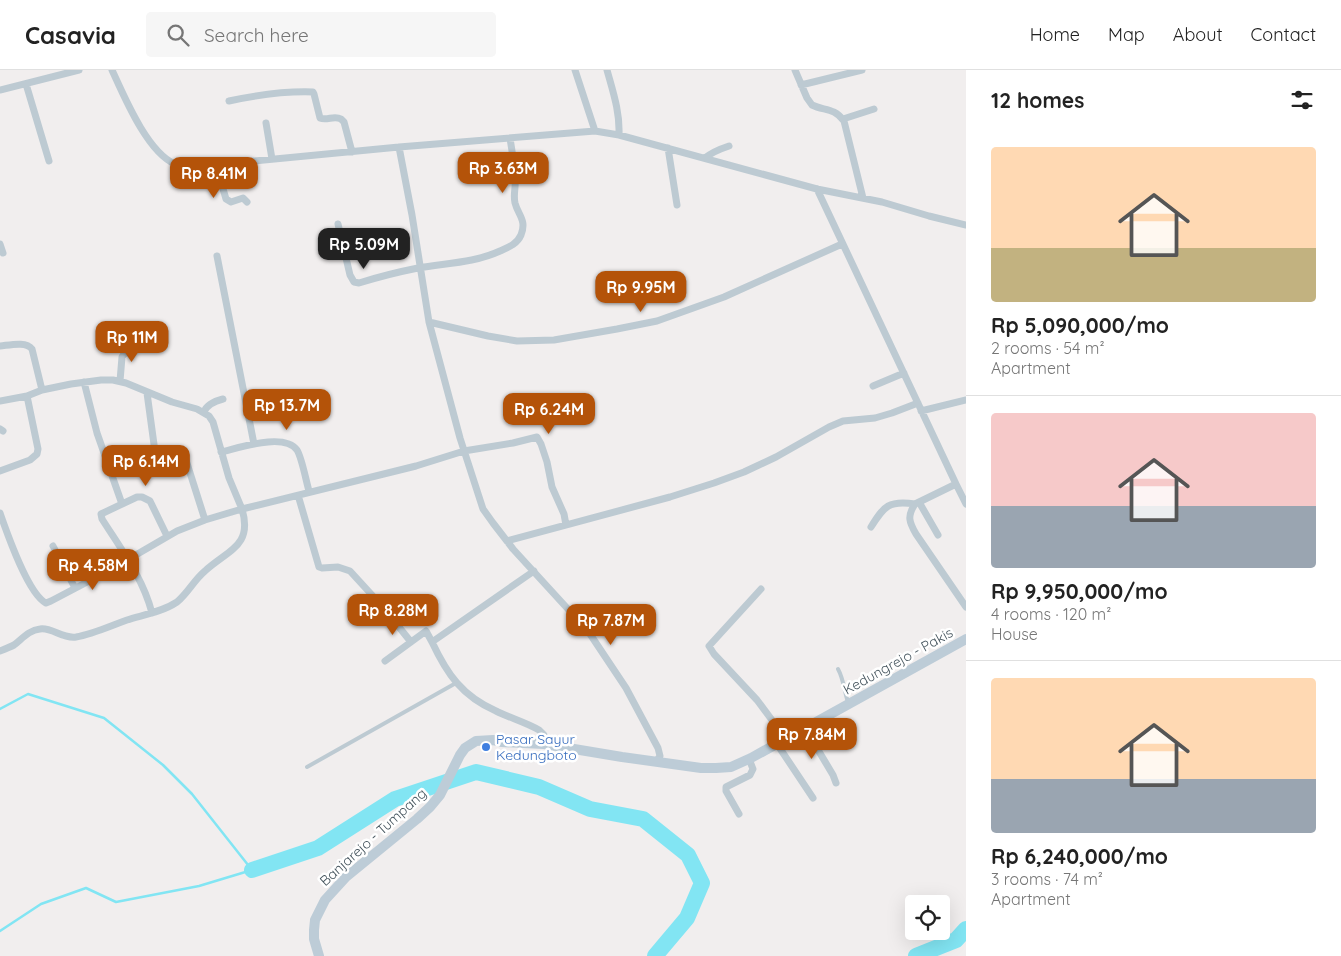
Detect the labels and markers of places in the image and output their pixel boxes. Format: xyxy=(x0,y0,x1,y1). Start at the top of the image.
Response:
pin: Rp 3.63M xyxy=(451,152,555,194)
pin: Rp 8.41M xyxy=(162,156,266,199)
pin: Rp 5.09M xyxy=(312,228,416,270)
pin: Rp 9.95M xyxy=(589,270,693,313)
pin: Rp 11M xyxy=(91,320,173,363)
pin: Rp 13.7M xyxy=(235,388,339,431)
pin: Rp 6.24M xyxy=(497,392,601,435)
pin: Rp 6.14M xyxy=(94,444,198,487)
pin: Rp 4.58M xyxy=(41,548,145,591)
pin: Rp 8.28M xyxy=(341,594,445,636)
pin: Rp 7.87M xyxy=(559,604,663,646)
pin: Rp 7.84M xyxy=(760,718,864,760)
place label: Pasar Sayur Kedungboto xyxy=(496,730,577,764)
marker: Pasar Sayur Kedungboto xyxy=(480,741,492,753)

